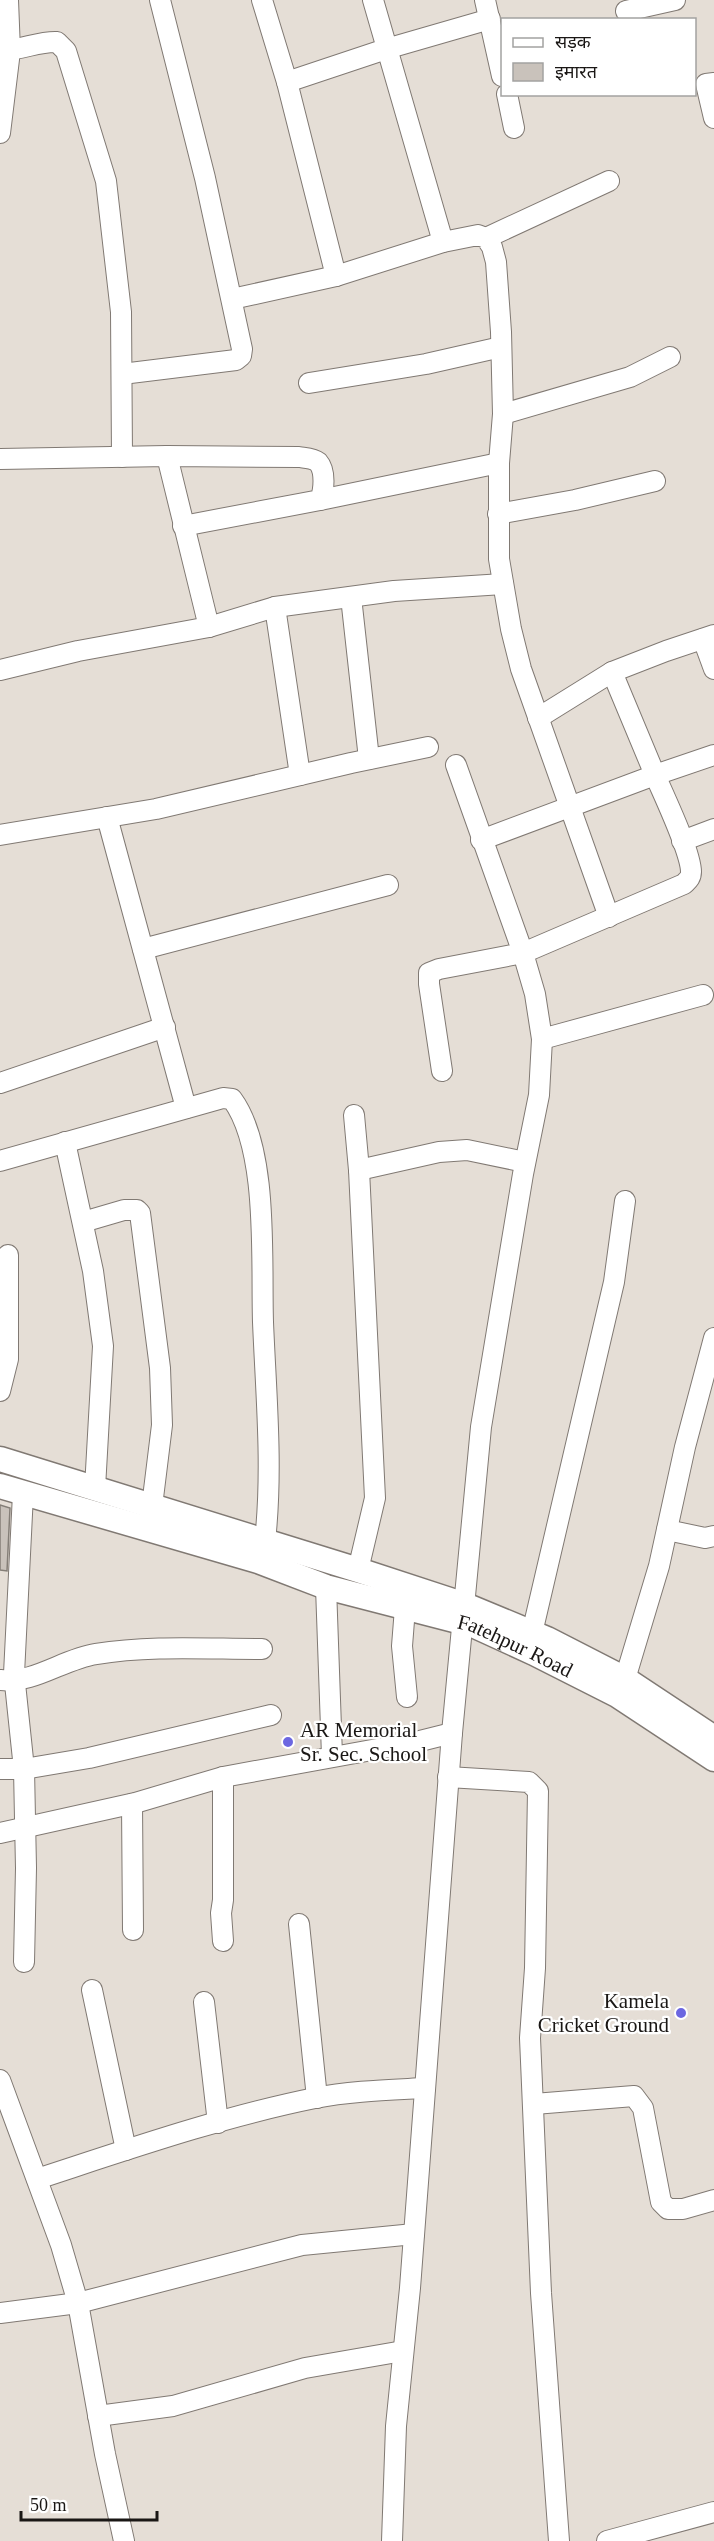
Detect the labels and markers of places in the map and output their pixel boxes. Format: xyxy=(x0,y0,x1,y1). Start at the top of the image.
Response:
place label: AR Memorial Sr. Sec. School xyxy=(300,1718,427,1766)
marker: AR Memorial Sr. Sec. School xyxy=(281,1735,295,1749)
place label: Kamela Cricket Ground xyxy=(538,1989,670,2037)
marker: Kamela Cricket Ground xyxy=(674,2006,688,2020)

